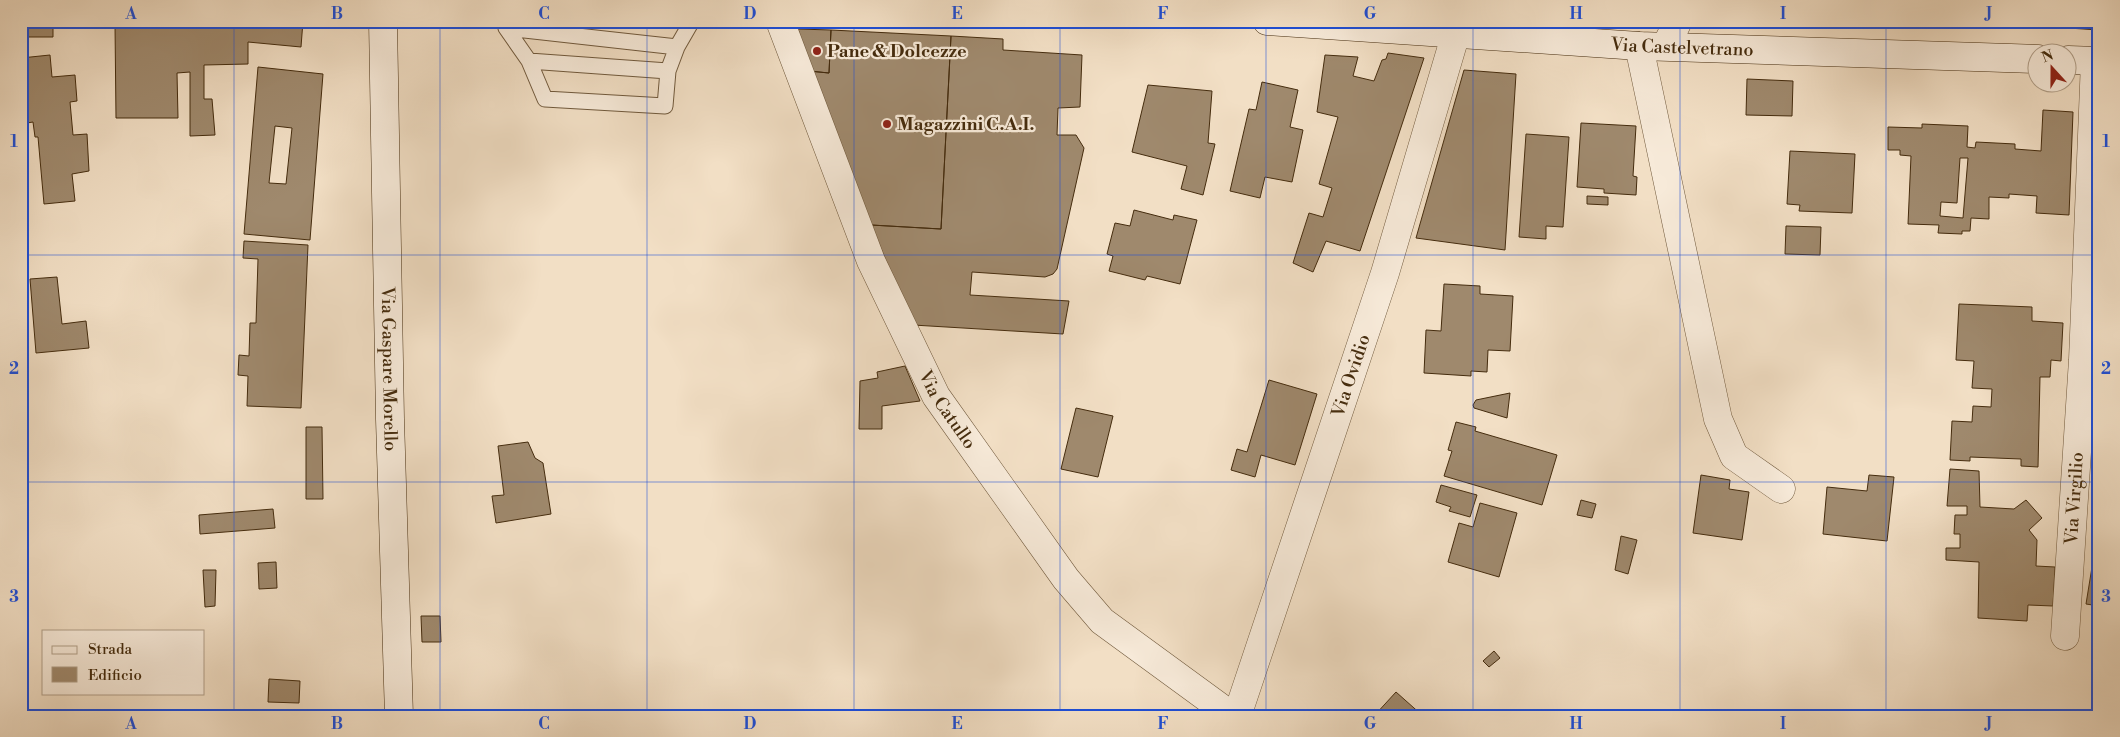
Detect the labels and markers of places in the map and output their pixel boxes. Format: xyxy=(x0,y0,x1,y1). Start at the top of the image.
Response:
place label: Pane & Dolcezze xyxy=(827,40,967,63)
marker: Pane & Dolcezze xyxy=(811,45,823,57)
place label: Magazzini C.A.I. xyxy=(897,113,1035,136)
marker: Magazzini C.A.I. xyxy=(881,118,893,130)

